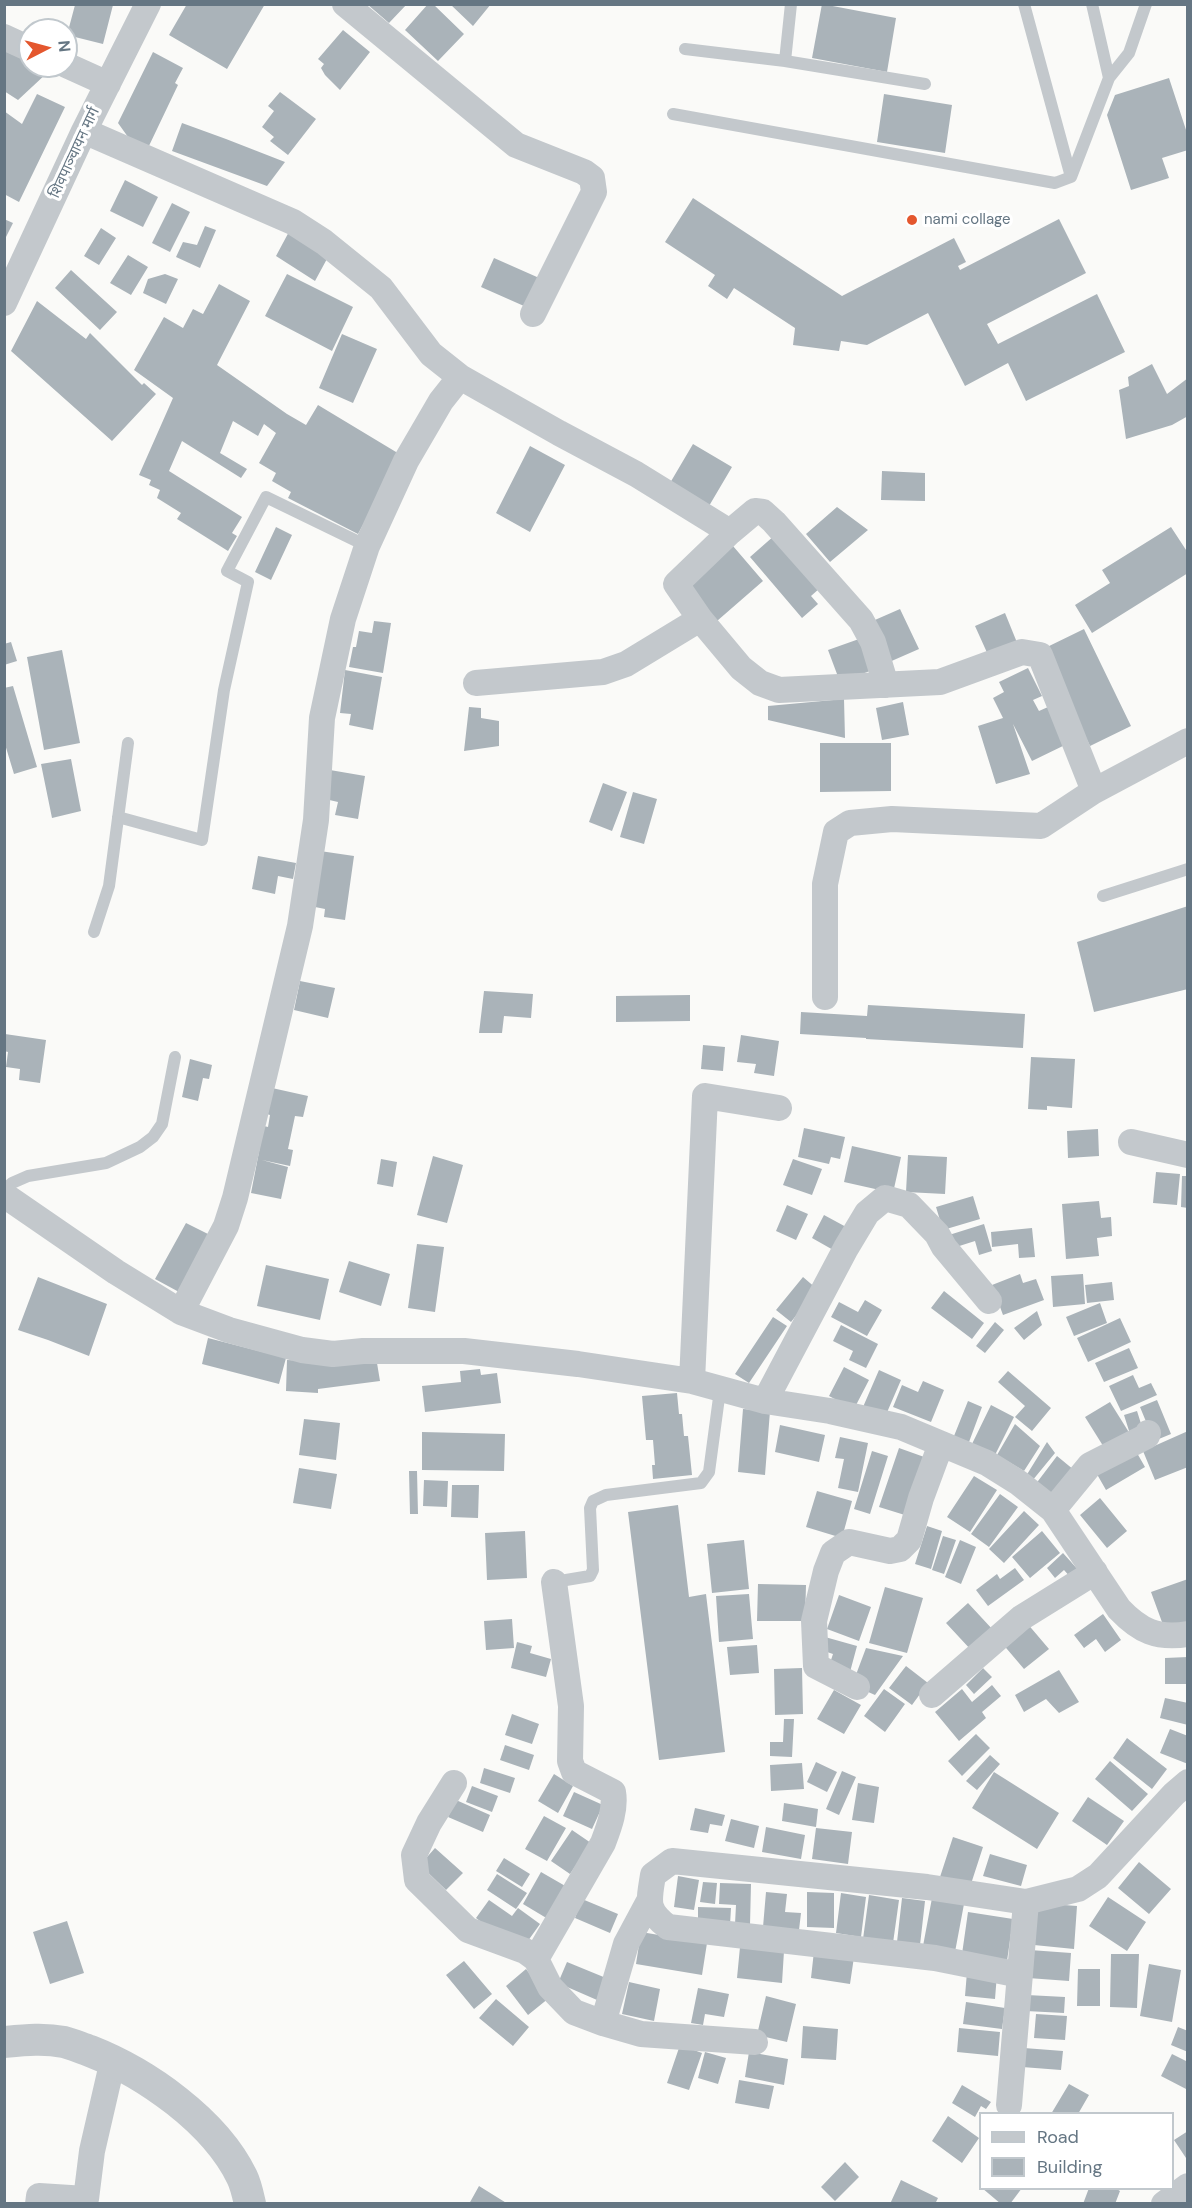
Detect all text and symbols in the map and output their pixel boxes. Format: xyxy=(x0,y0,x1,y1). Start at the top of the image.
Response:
north arrow xyxy=(18,18,78,78)
text: N xyxy=(53,39,75,53)
street label: शिवपाञ्चायन मार्ग xyxy=(46,105,104,201)
place label: nami collage xyxy=(924,211,1011,229)
marker: nami collage xyxy=(905,213,919,227)
legend xyxy=(979,2112,1174,2190)
text: Road xyxy=(1037,2125,1079,2149)
text: Building xyxy=(1037,2155,1102,2179)

